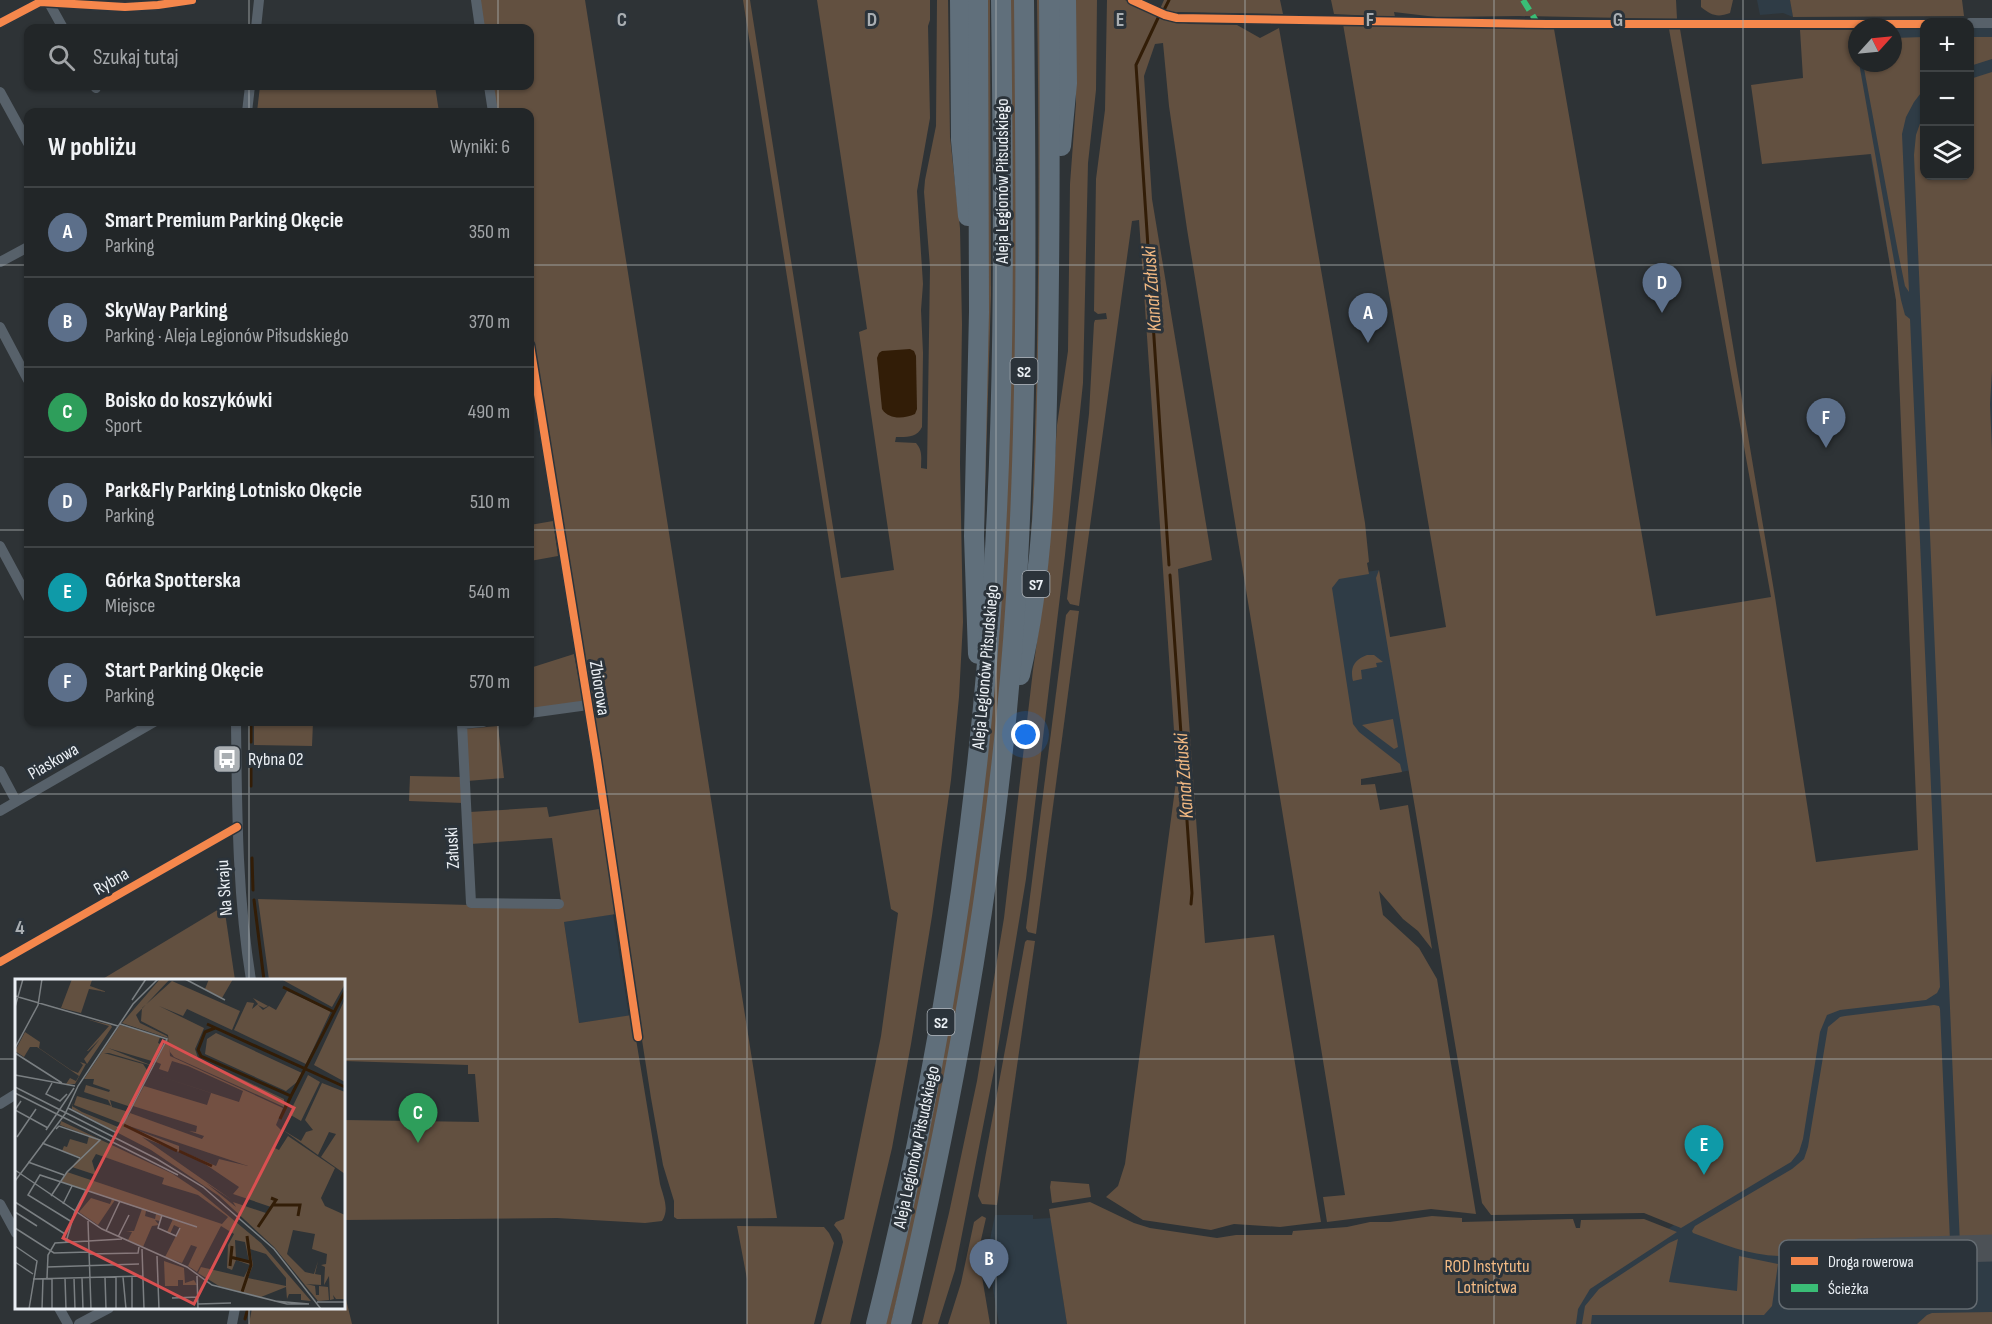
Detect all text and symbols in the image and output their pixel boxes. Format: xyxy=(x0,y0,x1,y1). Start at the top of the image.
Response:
text: C xyxy=(617,8,627,32)
text: D xyxy=(867,8,877,32)
text: E xyxy=(1116,8,1124,32)
text: F xyxy=(1366,8,1374,32)
text: G xyxy=(1613,8,1623,32)
north arrow xyxy=(1848,18,1902,72)
map controls xyxy=(1920,18,1974,180)
button: + xyxy=(1920,18,1974,72)
search box xyxy=(24,24,534,90)
icon: search xyxy=(45,41,78,74)
text: Szukaj tutaj xyxy=(93,44,179,71)
button: − xyxy=(1920,72,1974,126)
street label: Aleja Legionów Piłsudskiego xyxy=(992,98,1013,265)
button: layers xyxy=(1920,126,1974,180)
text: W pobliżu xyxy=(48,132,136,163)
text: Wyniki: 6 xyxy=(450,135,510,159)
text: Smart Premium Parking Okęcie xyxy=(105,207,344,234)
text: A xyxy=(63,220,72,244)
text: 350 m xyxy=(469,220,510,244)
text: Parking xyxy=(105,234,155,258)
water label: Kanał Załuski xyxy=(1137,244,1167,332)
pin: D xyxy=(1642,264,1682,313)
pin: A xyxy=(1348,294,1388,343)
text: SkyWay Parking xyxy=(105,297,228,324)
text: B xyxy=(63,310,72,334)
text: 370 m xyxy=(469,310,510,334)
text: Parking · Aleja Legionów Piłsudskiego xyxy=(105,324,349,348)
road number: S2 xyxy=(1010,358,1038,384)
text: Boisko do koszykówki xyxy=(105,387,272,414)
pin: F xyxy=(1806,398,1846,448)
text: C xyxy=(62,400,73,424)
text: 490 m xyxy=(468,400,510,424)
text: Sport xyxy=(105,414,142,438)
text: Park&Fly Parking Lotnisko Okęcie xyxy=(105,477,362,504)
text: D xyxy=(62,490,73,514)
text: 510 m xyxy=(470,490,510,514)
text: Parking xyxy=(105,504,155,528)
text: Górka Spotterska xyxy=(105,567,241,594)
road number: S7 xyxy=(1022,571,1050,597)
text: E xyxy=(63,580,72,604)
text: 540 m xyxy=(469,580,510,604)
street label: Aleja Legionów Piłsudskiego xyxy=(968,584,1003,751)
text: Miejsce xyxy=(105,594,155,618)
text: Start Parking Okęcie xyxy=(105,657,264,684)
street label: Zbiorowa xyxy=(585,659,614,717)
text: F xyxy=(63,670,72,694)
text: 570 m xyxy=(469,670,510,694)
text: Parking xyxy=(105,684,155,708)
your location xyxy=(1011,720,1040,749)
water label: Kanał Załuski xyxy=(1169,731,1199,819)
street label: Piaskowa xyxy=(24,739,82,784)
bus stop icon: Rybna 02 xyxy=(211,743,243,775)
place label: Rybna 02 xyxy=(248,749,303,770)
street label: Załuski xyxy=(441,827,464,869)
street label: Na Skraju xyxy=(212,859,237,917)
street label: Rybna xyxy=(90,863,133,900)
text: 4 xyxy=(15,916,25,940)
inset map xyxy=(15,979,345,1309)
road number: S2 xyxy=(928,1009,954,1035)
street label: Aleja Legionów Piłsudskiego xyxy=(889,1064,944,1231)
pin: C xyxy=(398,1094,438,1143)
pin: E xyxy=(1684,1126,1724,1175)
pin: B xyxy=(970,1240,1008,1289)
legend xyxy=(1779,1240,1977,1309)
text: Droga rowerowa xyxy=(1828,1253,1914,1272)
park label: ROD Instytutu Lotnictwa xyxy=(1444,1256,1530,1298)
text: Ścieżka xyxy=(1828,1280,1869,1299)

